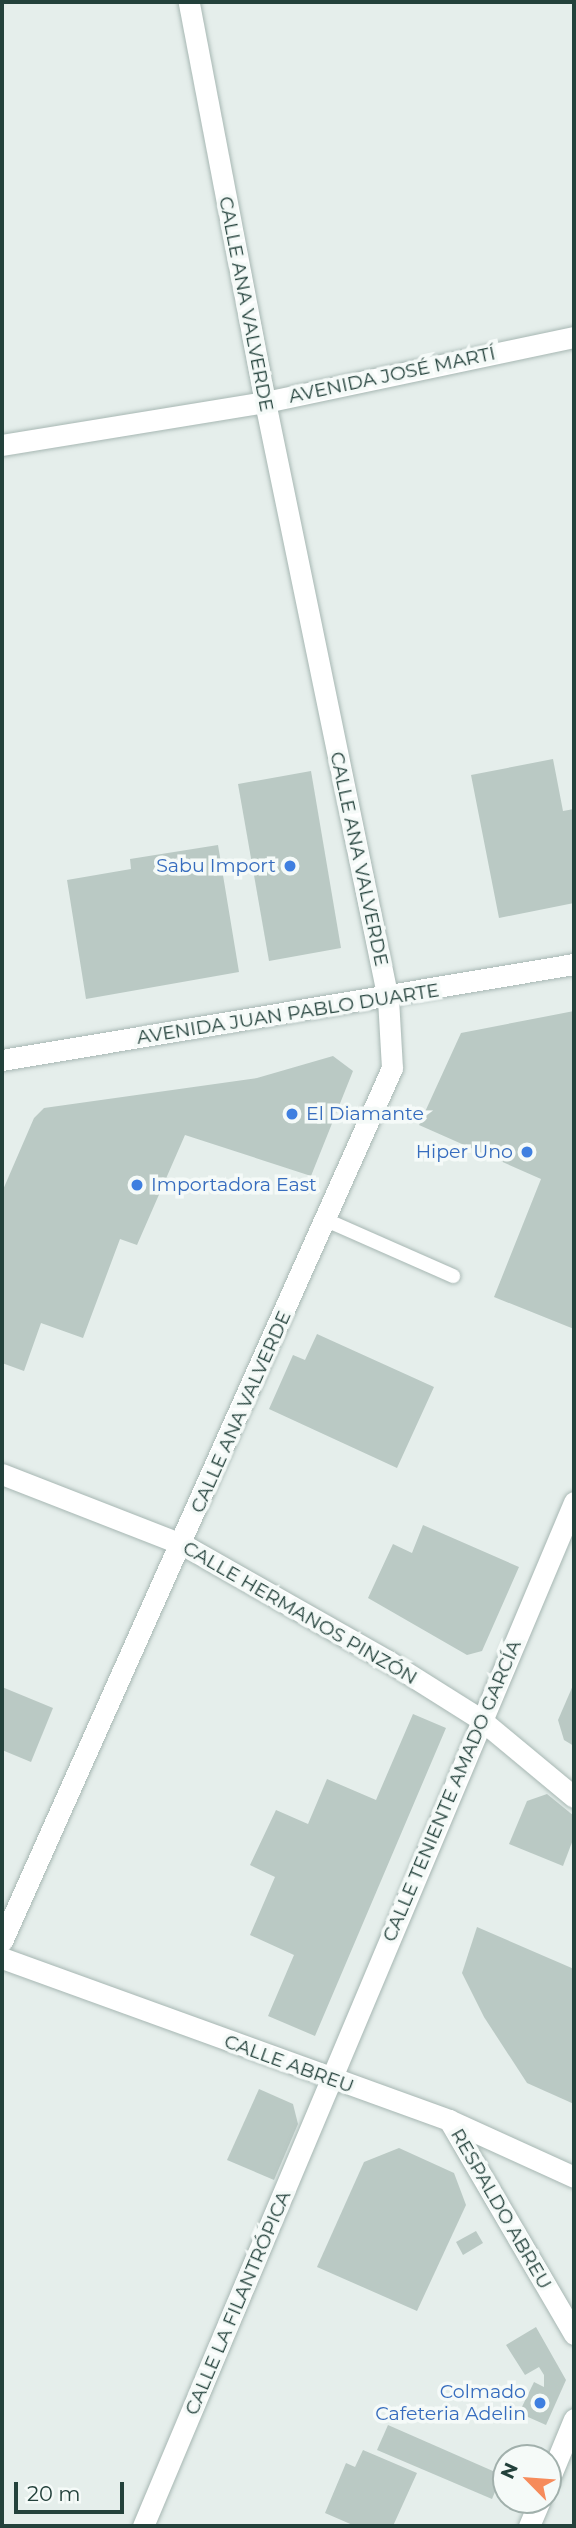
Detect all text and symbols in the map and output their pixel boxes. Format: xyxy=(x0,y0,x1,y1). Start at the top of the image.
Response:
street label: CALLE ANA VALVERDE xyxy=(214,194,278,414)
street label: AVENIDA JOSÉ MARTÍ xyxy=(287,342,497,408)
street label: CALLE ANA VALVERDE xyxy=(325,750,393,968)
place label: Sabu Import xyxy=(156,855,276,877)
marker: Sabu Import xyxy=(282,858,298,874)
street label: AVENIDA JUAN PABLO DUARTE xyxy=(135,979,441,1049)
place label: El Diamante xyxy=(306,1103,424,1125)
marker: El Diamante xyxy=(284,1106,300,1122)
place label: Hiper Uno xyxy=(416,1141,513,1163)
marker: Hiper Uno xyxy=(519,1144,535,1160)
place label: Importadora East xyxy=(151,1174,317,1196)
marker: Importadora East xyxy=(129,1177,145,1193)
street label: CALLE ANA VALVERDE xyxy=(186,1307,296,1517)
street label: CALLE HERMANOS PINZÓN xyxy=(179,1536,421,1690)
street label: CALLE TENIENTE AMADO GARCÍA xyxy=(378,1637,526,1945)
street label: CALLE ABREU xyxy=(221,2030,357,2098)
street label: RESPALDO ABREU xyxy=(446,2125,556,2293)
street label: CALLE LA FILANTRÓPICA xyxy=(180,2188,296,2418)
place label: Colmado Cafeteria Adelin xyxy=(375,2381,526,2425)
marker: Colmado Cafeteria Adelin xyxy=(532,2395,548,2411)
north arrow xyxy=(492,2444,562,2514)
text: N xyxy=(496,2459,523,2483)
scale bar xyxy=(18,2468,128,2512)
text: 20 m xyxy=(27,2481,81,2506)

